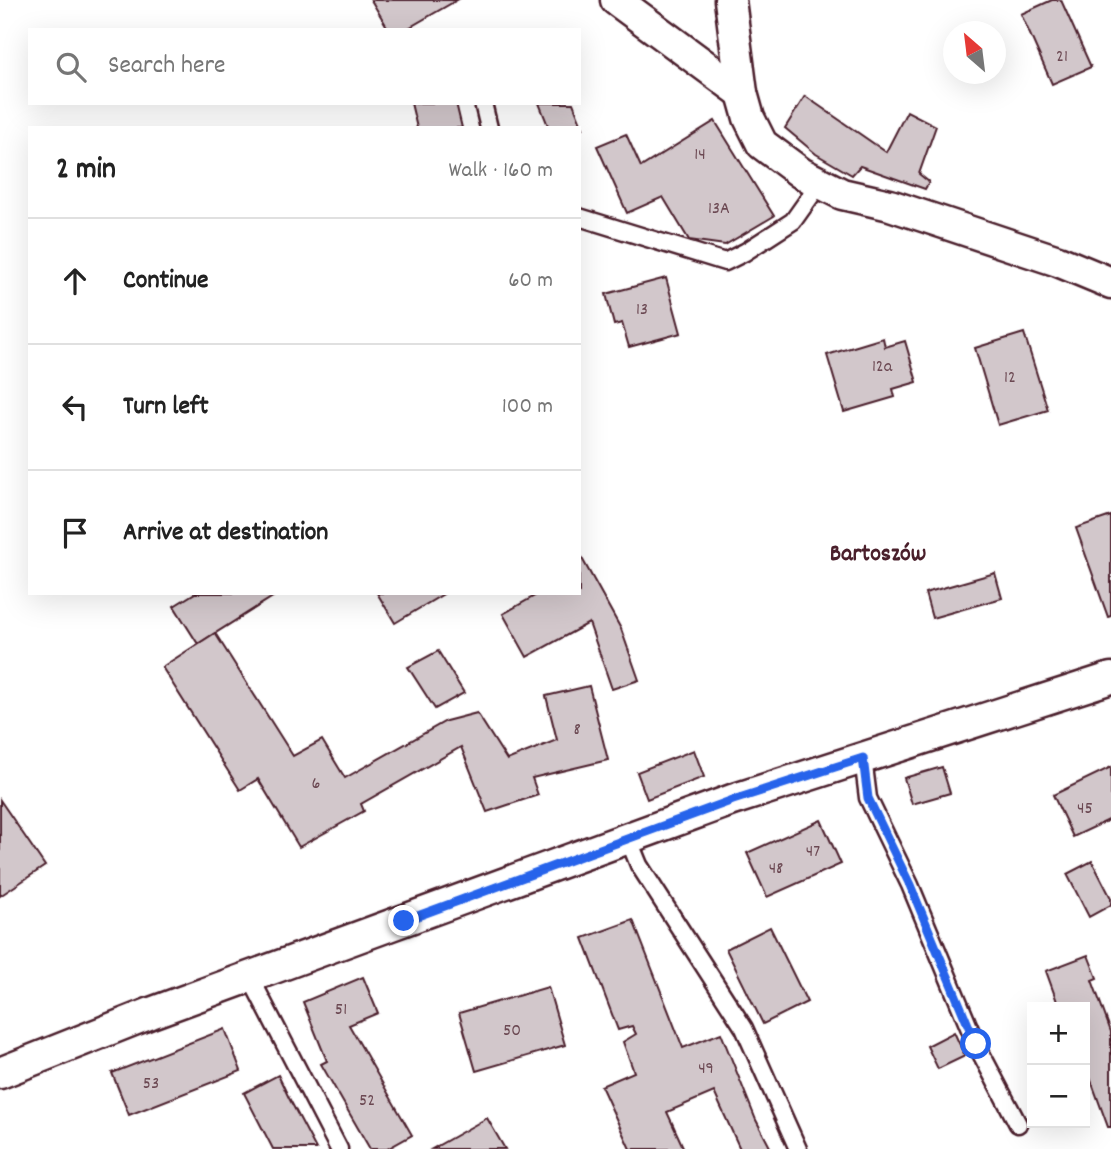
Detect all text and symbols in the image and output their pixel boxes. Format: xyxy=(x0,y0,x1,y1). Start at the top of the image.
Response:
north arrow xyxy=(943,21,1006,84)
search box xyxy=(28,28,581,105)
house number: 21 xyxy=(1056,45,1068,70)
icon: search xyxy=(52,48,90,86)
text: Search here xyxy=(108,48,226,85)
house number: 14 xyxy=(694,143,706,168)
text: 2 min xyxy=(56,150,116,193)
text: Walk · 160 m xyxy=(448,155,553,188)
house number: 13A xyxy=(708,197,730,222)
icon: ahead xyxy=(56,262,94,300)
text: Continue xyxy=(123,263,208,300)
text: 60 m xyxy=(508,265,553,298)
house number: 13 xyxy=(636,298,648,323)
house number: 12a xyxy=(872,355,893,380)
house number: 12 xyxy=(1004,366,1016,391)
icon: left xyxy=(56,388,94,426)
text: Turn left xyxy=(123,389,209,426)
text: 100 m xyxy=(502,391,553,424)
icon: arrive xyxy=(56,514,94,552)
text: Arrive at destination xyxy=(123,515,328,552)
district label: Bartoszów xyxy=(830,538,926,572)
house number: 8 xyxy=(573,718,581,743)
house number: 6 xyxy=(312,772,320,797)
house number: 45 xyxy=(1077,797,1093,822)
house number: 47 xyxy=(806,840,820,865)
house number: 48 xyxy=(769,857,783,882)
route end xyxy=(388,905,419,936)
house number: 51 xyxy=(335,998,347,1023)
map controls xyxy=(1027,1002,1090,1128)
button: + xyxy=(1027,1002,1090,1065)
house number: 50 xyxy=(503,1019,521,1044)
route start xyxy=(960,1028,991,1059)
house number: 49 xyxy=(698,1057,714,1082)
button: − xyxy=(1027,1065,1090,1128)
house number: 53 xyxy=(143,1072,159,1097)
house number: 52 xyxy=(359,1089,375,1114)

